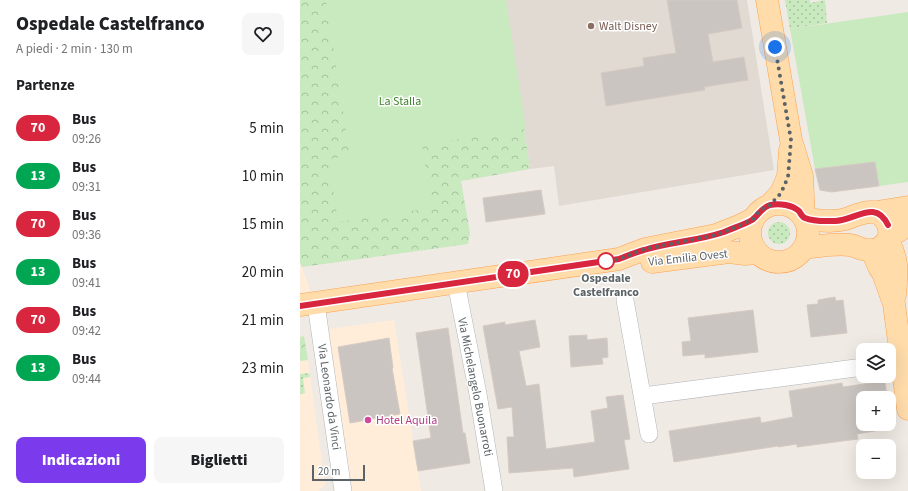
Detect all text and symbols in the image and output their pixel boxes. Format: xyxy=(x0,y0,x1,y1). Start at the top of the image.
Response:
text: Ospedale Castelfranco xyxy=(16,11,205,38)
button: heart xyxy=(242,13,284,55)
place label: Walt Disney xyxy=(599,18,658,35)
marker: Walt Disney xyxy=(586,21,596,31)
your location xyxy=(765,37,785,57)
text: A piedi · 2 min · 130 m xyxy=(16,40,133,58)
text: Partenze xyxy=(16,75,75,96)
park label: La Stalla xyxy=(379,93,421,110)
text: Bus xyxy=(72,109,96,130)
text: 70 xyxy=(31,118,45,138)
text: 5 min xyxy=(249,118,284,139)
text: 09:26 xyxy=(72,130,101,148)
text: Bus xyxy=(72,157,96,178)
text: 13 xyxy=(31,166,45,186)
text: 10 min xyxy=(242,166,284,187)
text: 09:31 xyxy=(72,178,101,196)
text: Bus xyxy=(72,205,96,226)
text: 70 xyxy=(31,214,45,234)
text: 15 min xyxy=(242,214,284,235)
text: 09:36 xyxy=(72,226,101,244)
street label: Via Emilia Ovest xyxy=(648,245,728,271)
marker: Ospedale Castelfranco xyxy=(597,252,615,270)
text: Bus xyxy=(72,253,96,274)
line badge: 70 xyxy=(495,261,531,287)
text: 13 xyxy=(31,262,45,282)
text: 20 min xyxy=(242,262,284,283)
text: 70 xyxy=(506,264,520,284)
place label: Ospedale Castelfranco xyxy=(573,270,639,301)
text: 09:41 xyxy=(72,274,101,292)
text: Bus xyxy=(72,301,96,322)
text: 70 xyxy=(31,310,45,330)
text: 21 min xyxy=(242,310,284,331)
street label: Via Michelangelo Buonarroti xyxy=(453,316,497,458)
text: 09:42 xyxy=(72,322,101,340)
street label: Via Leonardo da Vinci xyxy=(313,343,345,451)
map controls xyxy=(856,343,896,479)
button: layers xyxy=(856,343,896,383)
text: Bus xyxy=(72,349,96,370)
text: 13 xyxy=(31,358,45,378)
text: 23 min xyxy=(242,358,284,379)
text: 09:44 xyxy=(72,370,101,388)
button: + xyxy=(856,391,896,431)
place label: Hotel Aquila xyxy=(376,412,437,429)
marker: Hotel Aquila xyxy=(363,415,373,425)
button: Indicazioni xyxy=(16,437,146,483)
button: Biglietti xyxy=(154,437,284,483)
button: − xyxy=(856,439,896,479)
scale bar xyxy=(312,463,365,482)
text: 20 m xyxy=(318,464,340,479)

